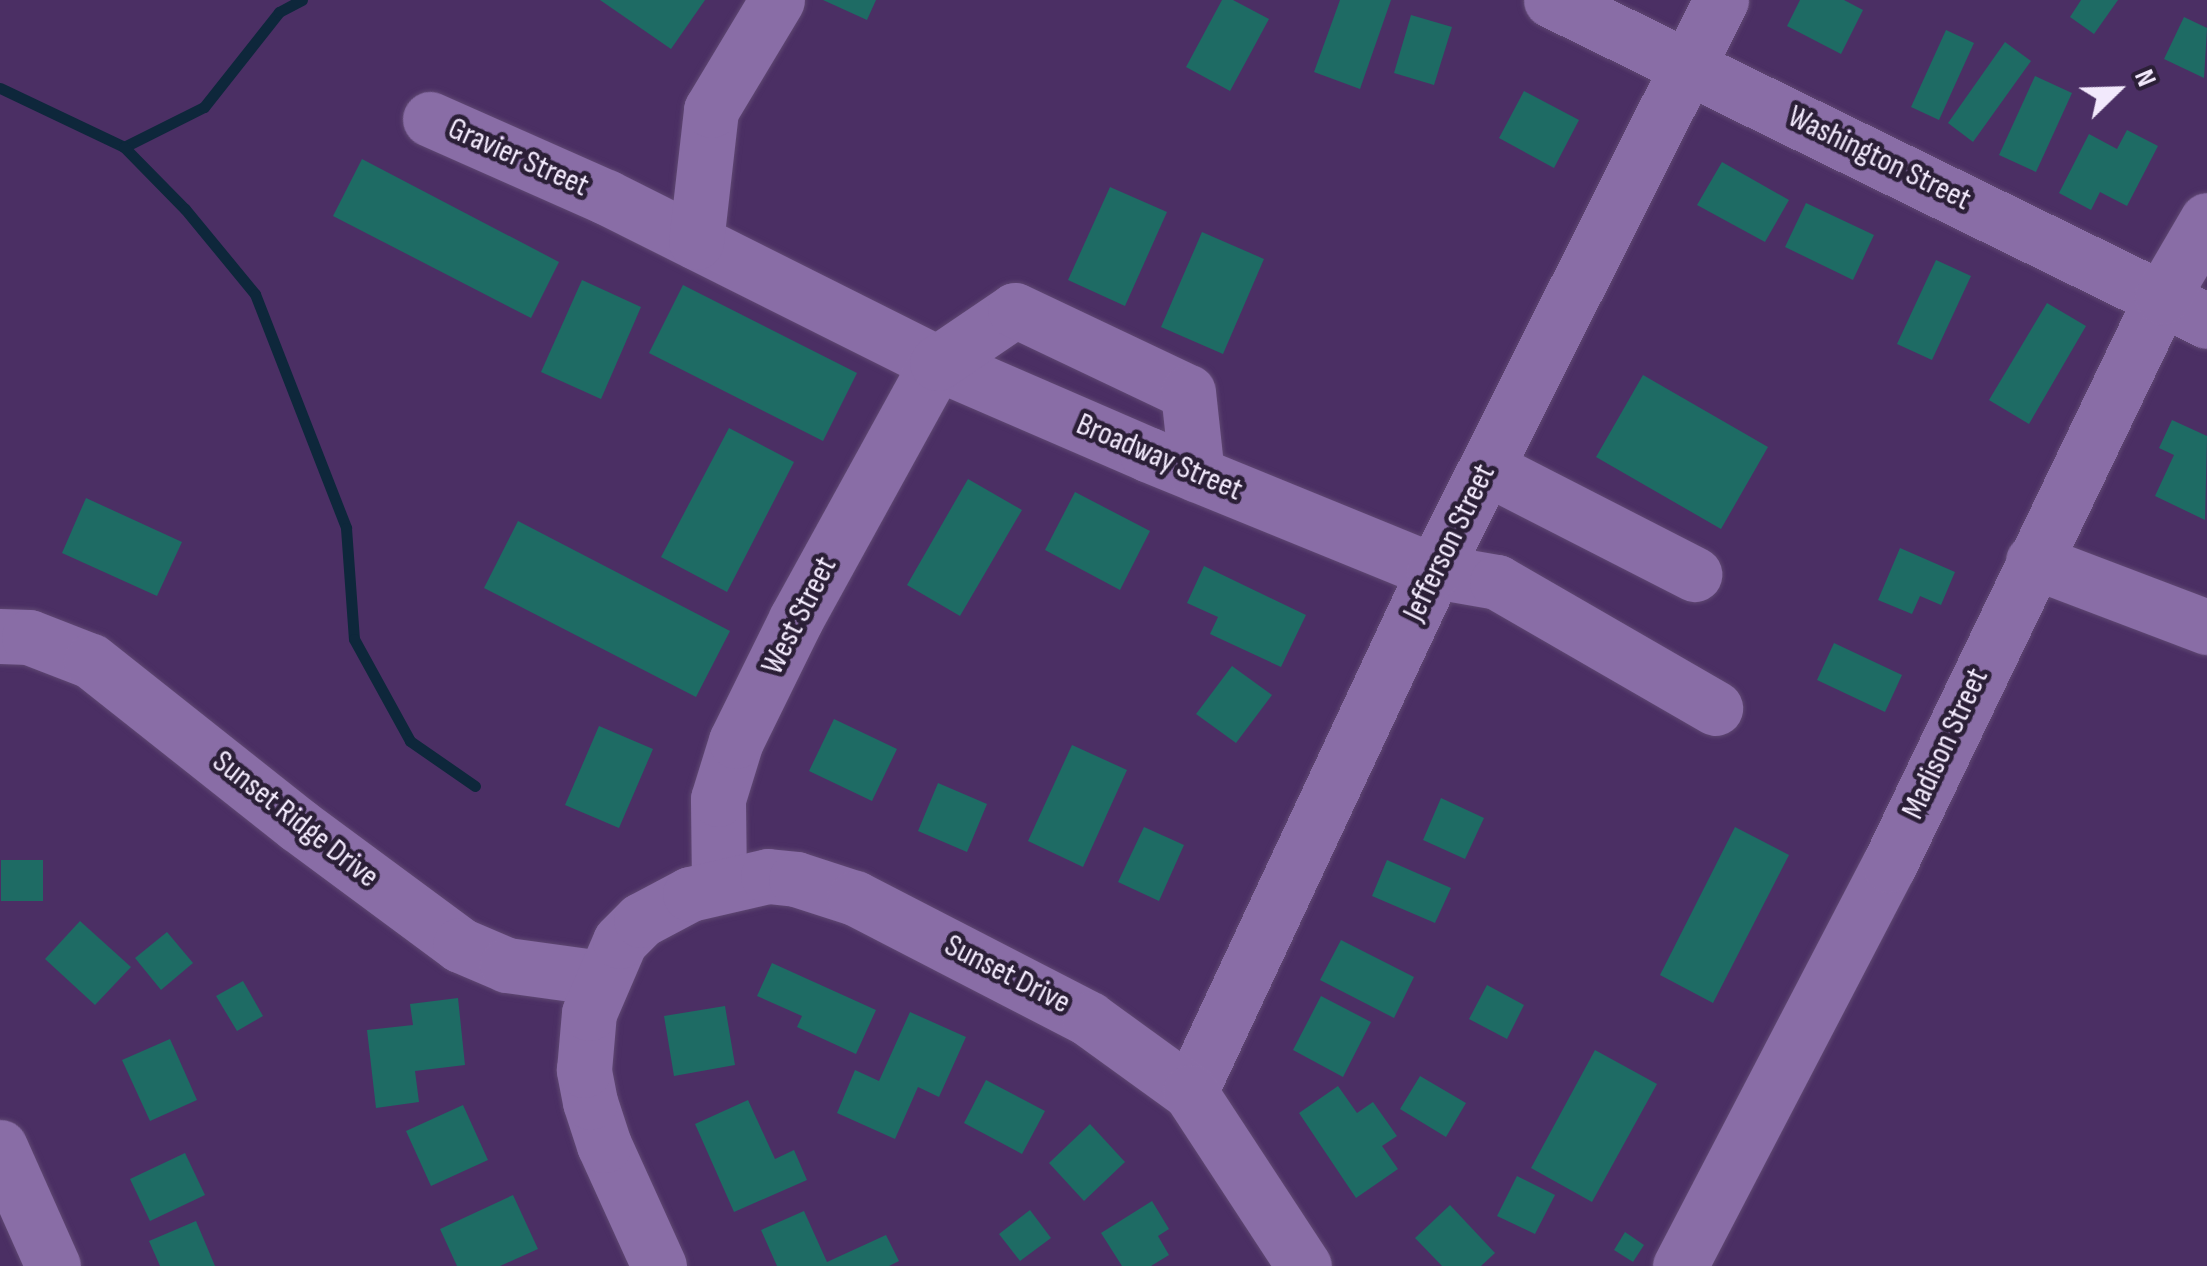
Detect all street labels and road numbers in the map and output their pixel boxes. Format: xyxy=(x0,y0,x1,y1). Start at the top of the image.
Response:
street label: Washington Street xyxy=(1781,98,1977,220)
street label: Gravier Street xyxy=(442,110,594,206)
street label: Broadway Street xyxy=(1070,406,1248,510)
street label: Jefferson Street xyxy=(1396,458,1504,628)
street label: West Street xyxy=(754,551,846,681)
street label: Madison Street xyxy=(1894,663,1998,825)
street label: Sunset Ridge Drive xyxy=(204,743,386,897)
street label: Sunset Drive xyxy=(938,927,1076,1023)

